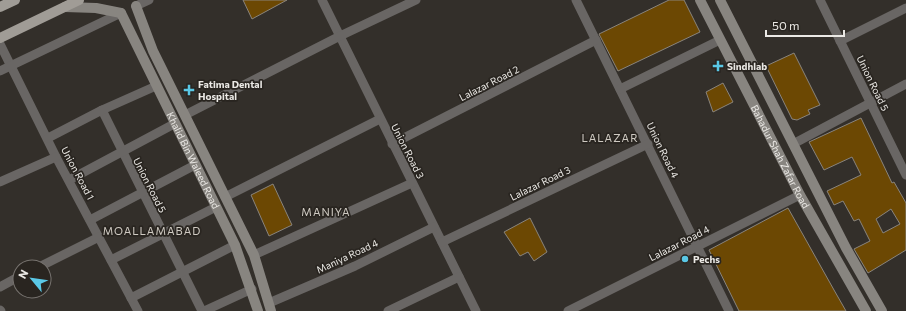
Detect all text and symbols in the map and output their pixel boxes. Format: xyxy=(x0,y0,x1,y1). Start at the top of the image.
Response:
scale bar xyxy=(766,12,844,38)
text: 50 m xyxy=(772,18,800,32)
street label: Union Road 5 xyxy=(854,53,892,113)
marker: Sindhlab xyxy=(712,60,724,72)
place label: Sindhlab xyxy=(727,60,767,72)
street label: Lalazar Road 2 xyxy=(457,63,521,103)
place label: Fatima Dental Hospital xyxy=(198,78,263,102)
marker: Fatima Dental Hospital xyxy=(183,84,195,96)
street label: Bahadur Shah Zafar Road xyxy=(749,103,812,211)
street label: Khalid Bin Waleed Road xyxy=(164,110,222,211)
street label: Union Road 4 xyxy=(644,120,682,180)
street label: Union Road 3 xyxy=(389,121,427,181)
district label: LALAZAR xyxy=(581,131,639,144)
street label: Union Road 1 xyxy=(59,144,97,202)
street label: Union Road 5 xyxy=(131,155,169,215)
street label: Lalazar Road 3 xyxy=(508,163,572,203)
district label: MANIYA xyxy=(301,205,351,218)
street label: Lalazar Road 4 xyxy=(647,223,711,263)
district label: MOALLAMABAD xyxy=(103,224,201,237)
street label: Maniya Road 4 xyxy=(314,237,380,275)
place label: Pechs xyxy=(693,253,720,265)
marker: Pechs xyxy=(680,254,690,264)
north arrow xyxy=(12,259,52,299)
text: N xyxy=(15,267,31,281)

